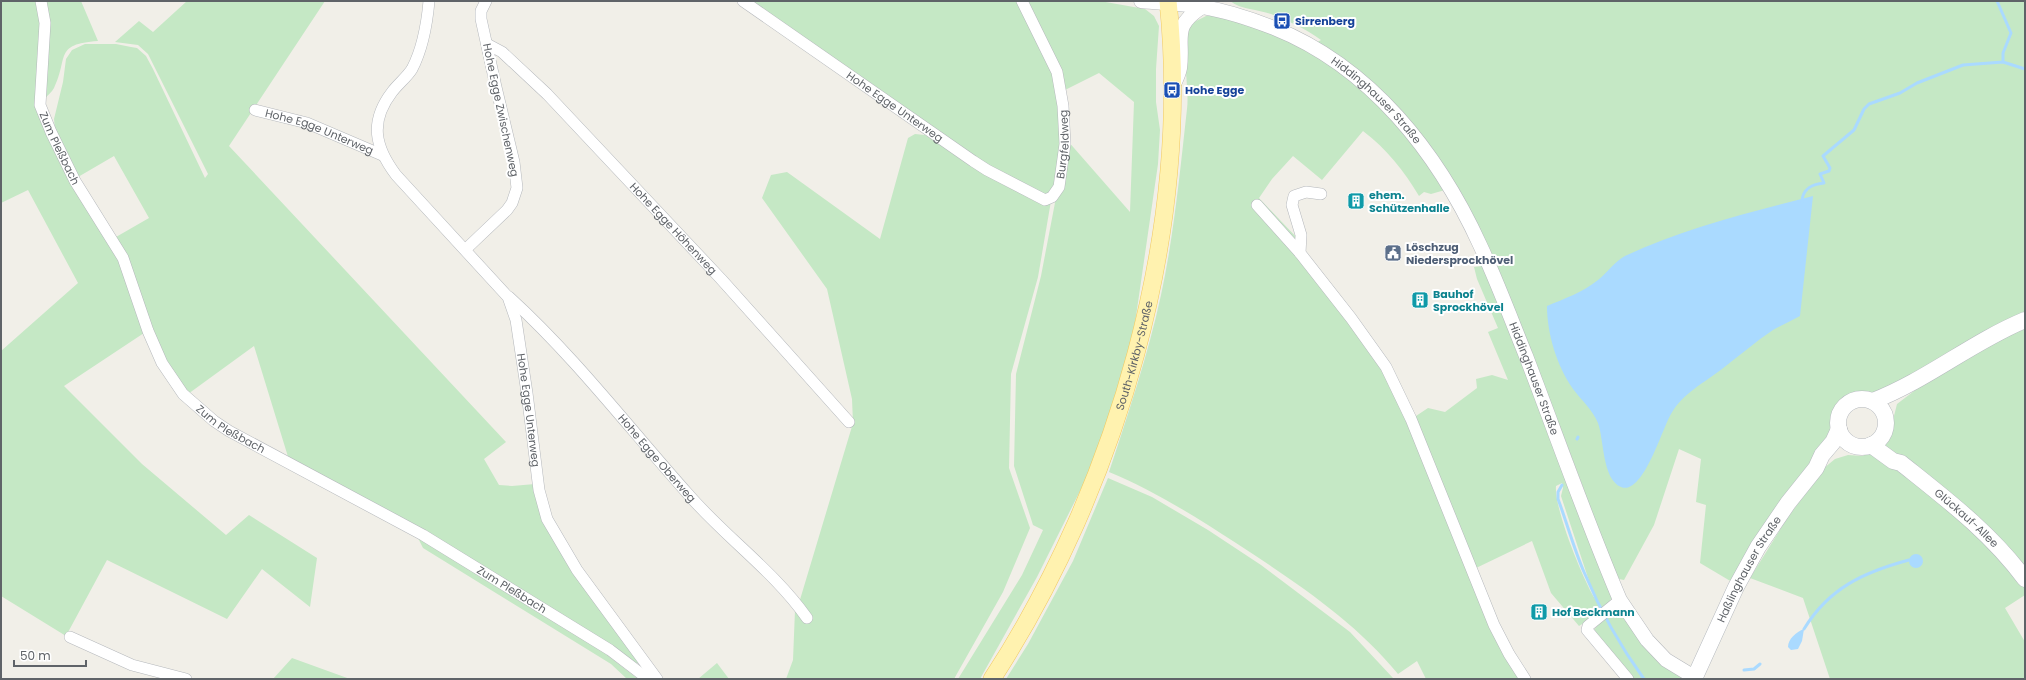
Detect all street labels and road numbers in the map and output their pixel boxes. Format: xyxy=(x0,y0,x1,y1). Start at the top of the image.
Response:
street label: Hohe Egge Zwischenweg xyxy=(479,42,523,178)
street label: Hiddinghauser Straße xyxy=(1328,53,1425,147)
street label: Hohe Egge Unterweg xyxy=(843,67,946,146)
street label: Hohe Egge Unterweg xyxy=(263,105,376,158)
street label: Zum Pleßbach xyxy=(36,109,84,188)
street label: Burgfeldweg xyxy=(1052,109,1073,180)
street label: Hohe Egge Höhenweg xyxy=(626,179,721,278)
street label: South-Kirkby-Straße xyxy=(1112,299,1157,412)
street label: Hiddinghauser Straße xyxy=(1505,320,1563,437)
street label: Hohe Egge Unterweg xyxy=(513,352,544,468)
street label: Zum Pleßbach xyxy=(193,401,268,457)
street label: Hohe Egge Oberweg xyxy=(614,411,700,506)
street label: Glückauf-Allee xyxy=(1931,485,2002,551)
street label: Haßlinghauser Straße xyxy=(1713,512,1785,625)
street label: Zum Pleßbach xyxy=(474,562,550,617)

